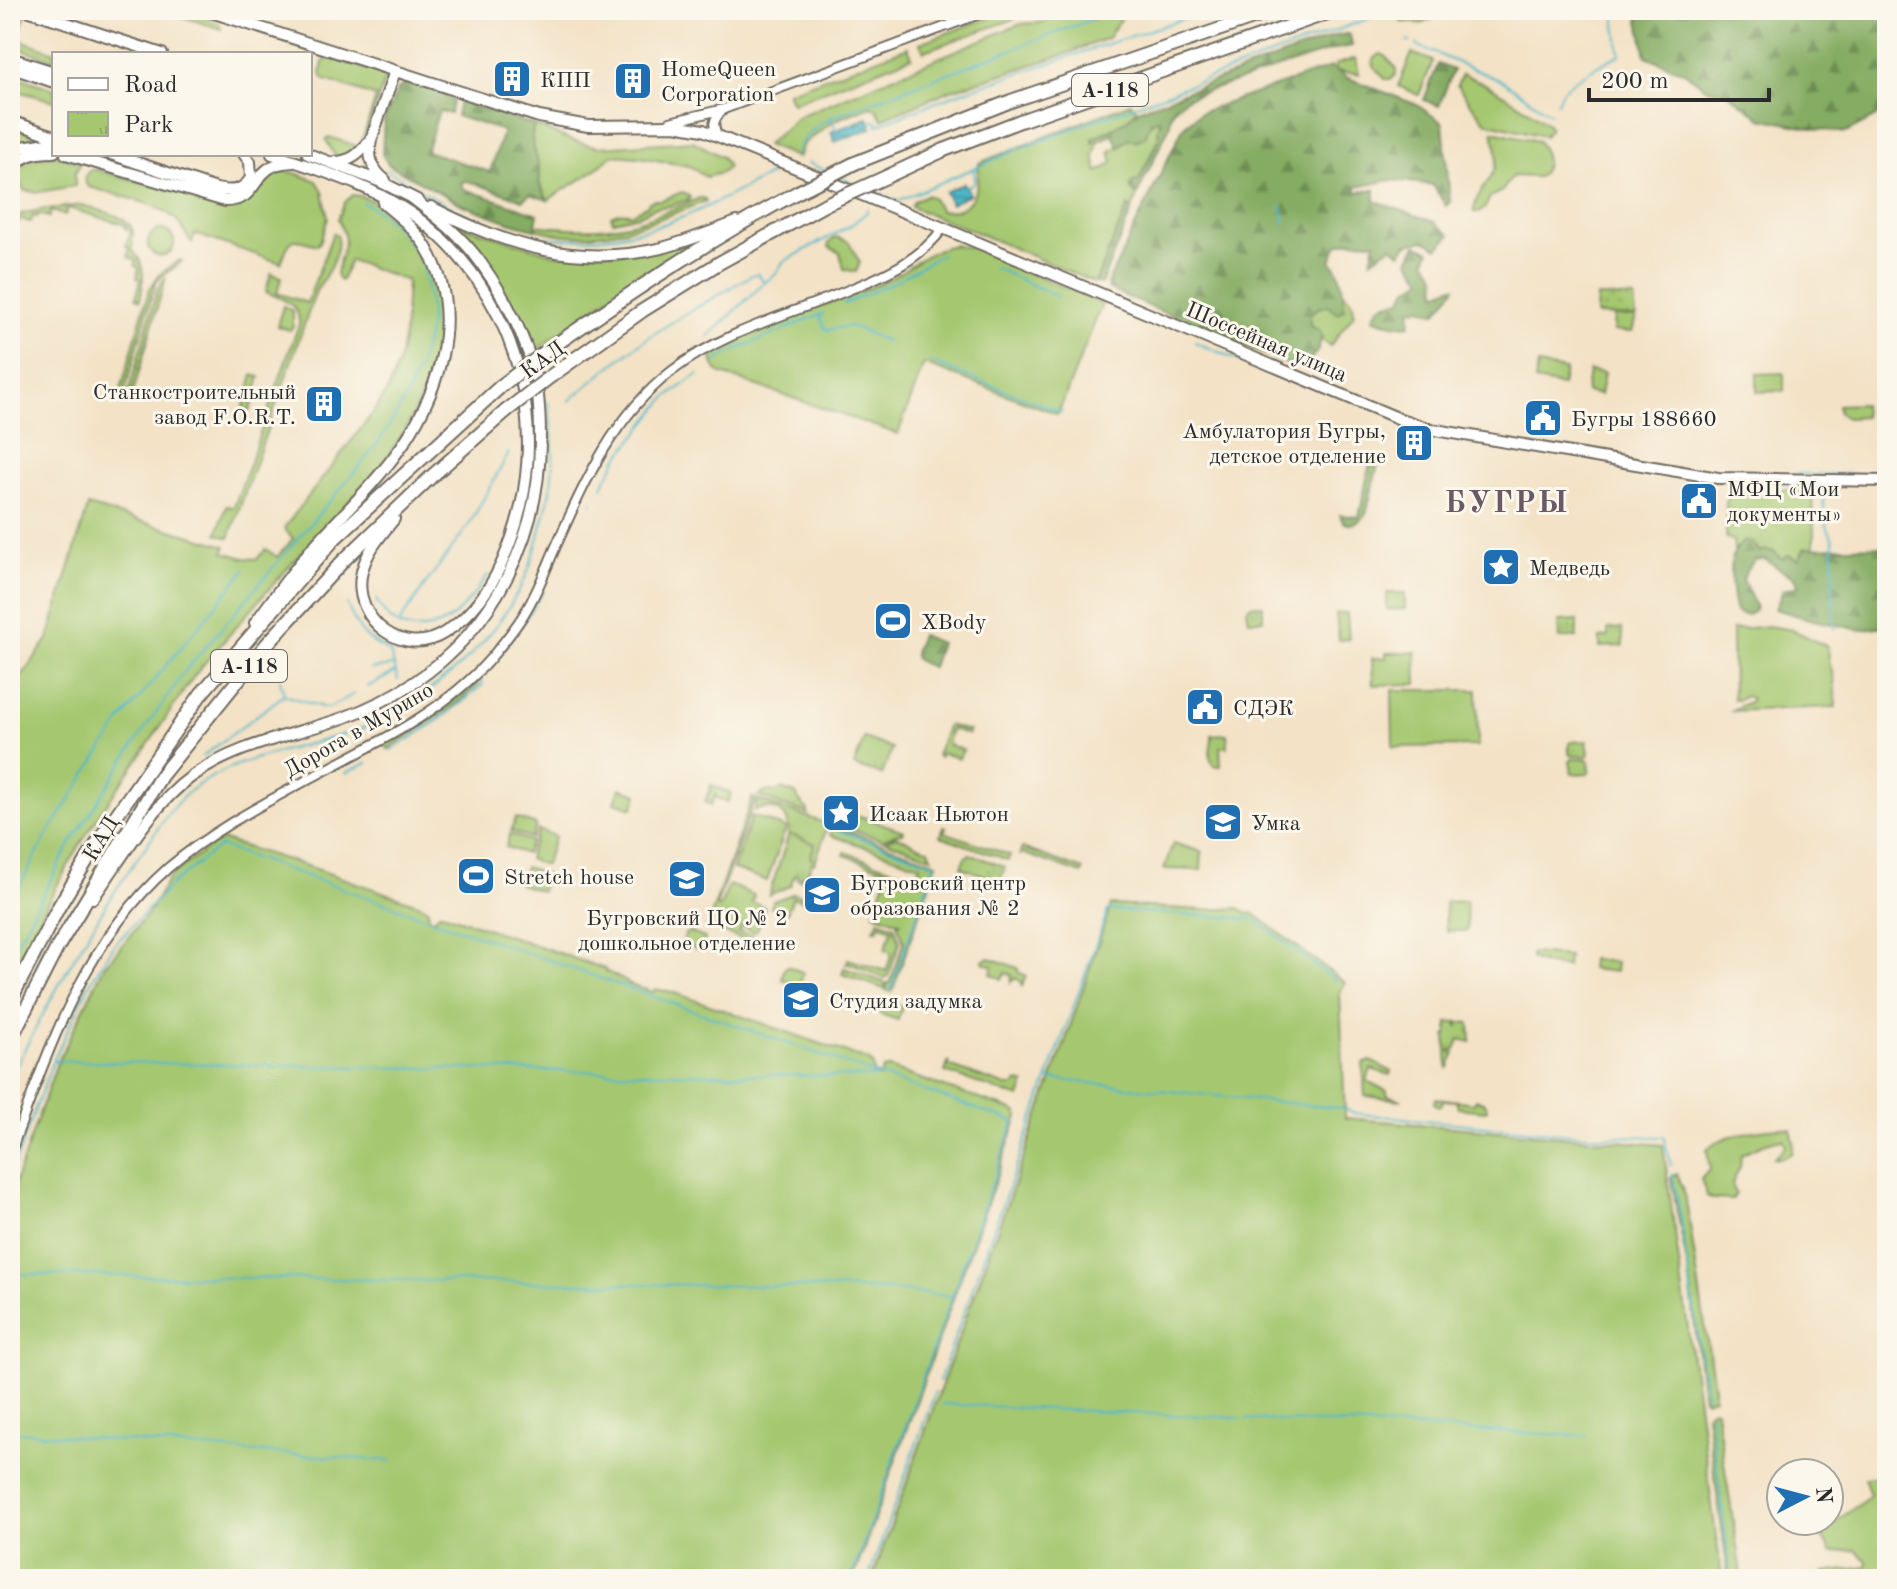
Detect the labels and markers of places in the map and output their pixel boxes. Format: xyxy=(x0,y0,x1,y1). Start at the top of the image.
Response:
building icon: КПП xyxy=(491,58,533,100)
place label: HomeQueen Corporation xyxy=(661,59,776,106)
building icon: HomeQueen Corporation xyxy=(612,60,654,102)
place label: КПП xyxy=(540,70,591,92)
place label: Станкостроительный завод F.O.R.T. xyxy=(93,382,296,429)
building icon: Станкостроительный завод F.O.R.T. xyxy=(303,383,345,425)
public building icon: Бугры 188660 xyxy=(1522,397,1564,439)
place label: Бугры 188660 xyxy=(1571,409,1716,431)
place label: Амбулатория Бугры, детское отделение xyxy=(1182,421,1386,468)
building icon: Амбулатория Бугры, детское отделение xyxy=(1393,422,1435,464)
place label: МФЦ «Мои документы» xyxy=(1727,479,1842,526)
public building icon: МФЦ «Мои документы» xyxy=(1678,480,1720,522)
place icon: Медведь xyxy=(1480,546,1522,588)
place label: Медведь xyxy=(1529,558,1610,580)
sports icon: XBody xyxy=(872,600,914,642)
place label: XBody xyxy=(921,612,987,634)
public building icon: СДЭК xyxy=(1184,686,1226,728)
place label: СДЭК xyxy=(1233,698,1294,720)
place icon: Исаак Ньютон xyxy=(820,792,862,834)
school or university icon: Умка xyxy=(1202,801,1244,843)
place label: Исаак Ньютон xyxy=(869,804,1009,826)
place label: Умка xyxy=(1251,813,1301,835)
sports icon: Stretch house xyxy=(455,855,497,897)
school or university icon: Бугровский ЦО № 2 дошкольное отделение xyxy=(666,858,708,900)
place label: Stretch house xyxy=(504,867,634,889)
place label: Бугровский центр образования № 2 xyxy=(850,873,1026,920)
school or university icon: Бугровский центр образования № 2 xyxy=(801,874,843,916)
place label: Бугровский ЦО № 2 дошкольное отделение xyxy=(578,908,796,955)
school or university icon: Студия задумка xyxy=(780,979,822,1021)
place label: Студия задумка xyxy=(829,991,983,1013)

